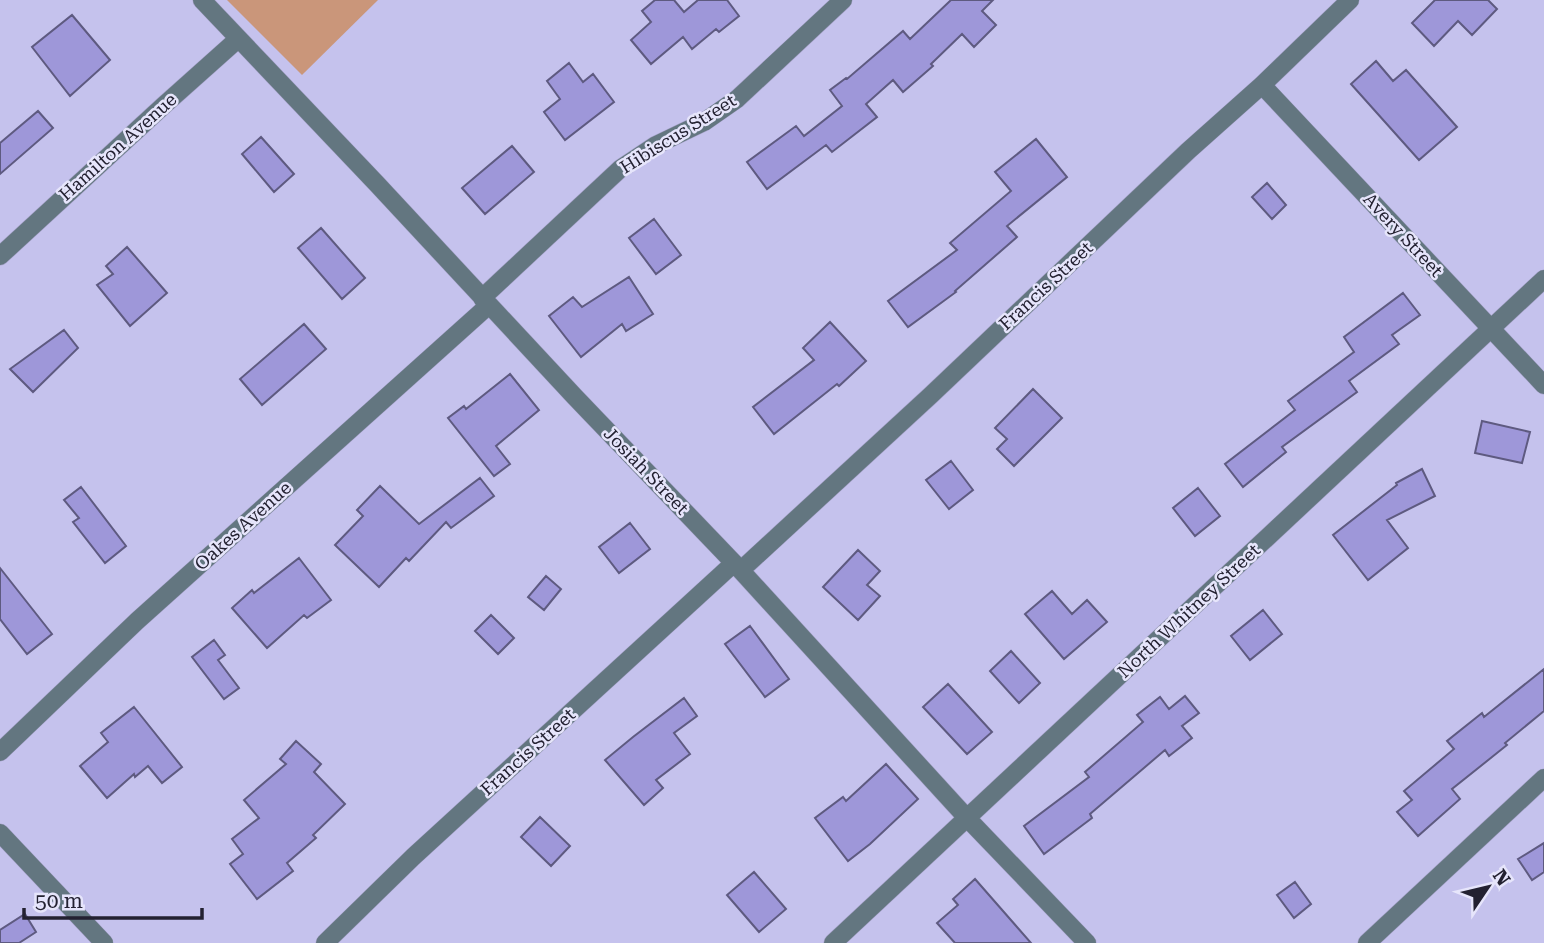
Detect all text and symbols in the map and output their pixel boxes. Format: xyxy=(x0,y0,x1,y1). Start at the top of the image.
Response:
street label: Hamilton Avenue xyxy=(55,88,181,205)
street label: Hibiscus Street xyxy=(616,89,740,178)
street label: Avery Street xyxy=(1359,189,1448,281)
street label: Francis Street xyxy=(995,237,1097,334)
street label: Josiah Street xyxy=(600,423,693,519)
street label: Oakes Avenue xyxy=(190,477,295,574)
street label: North Whitney Street xyxy=(1113,539,1264,682)
street label: Francis Street xyxy=(476,704,579,800)
north arrow xyxy=(1453,852,1523,922)
text: N xyxy=(1488,865,1515,890)
scale bar xyxy=(24,876,203,920)
text: 50 m xyxy=(35,889,83,913)

